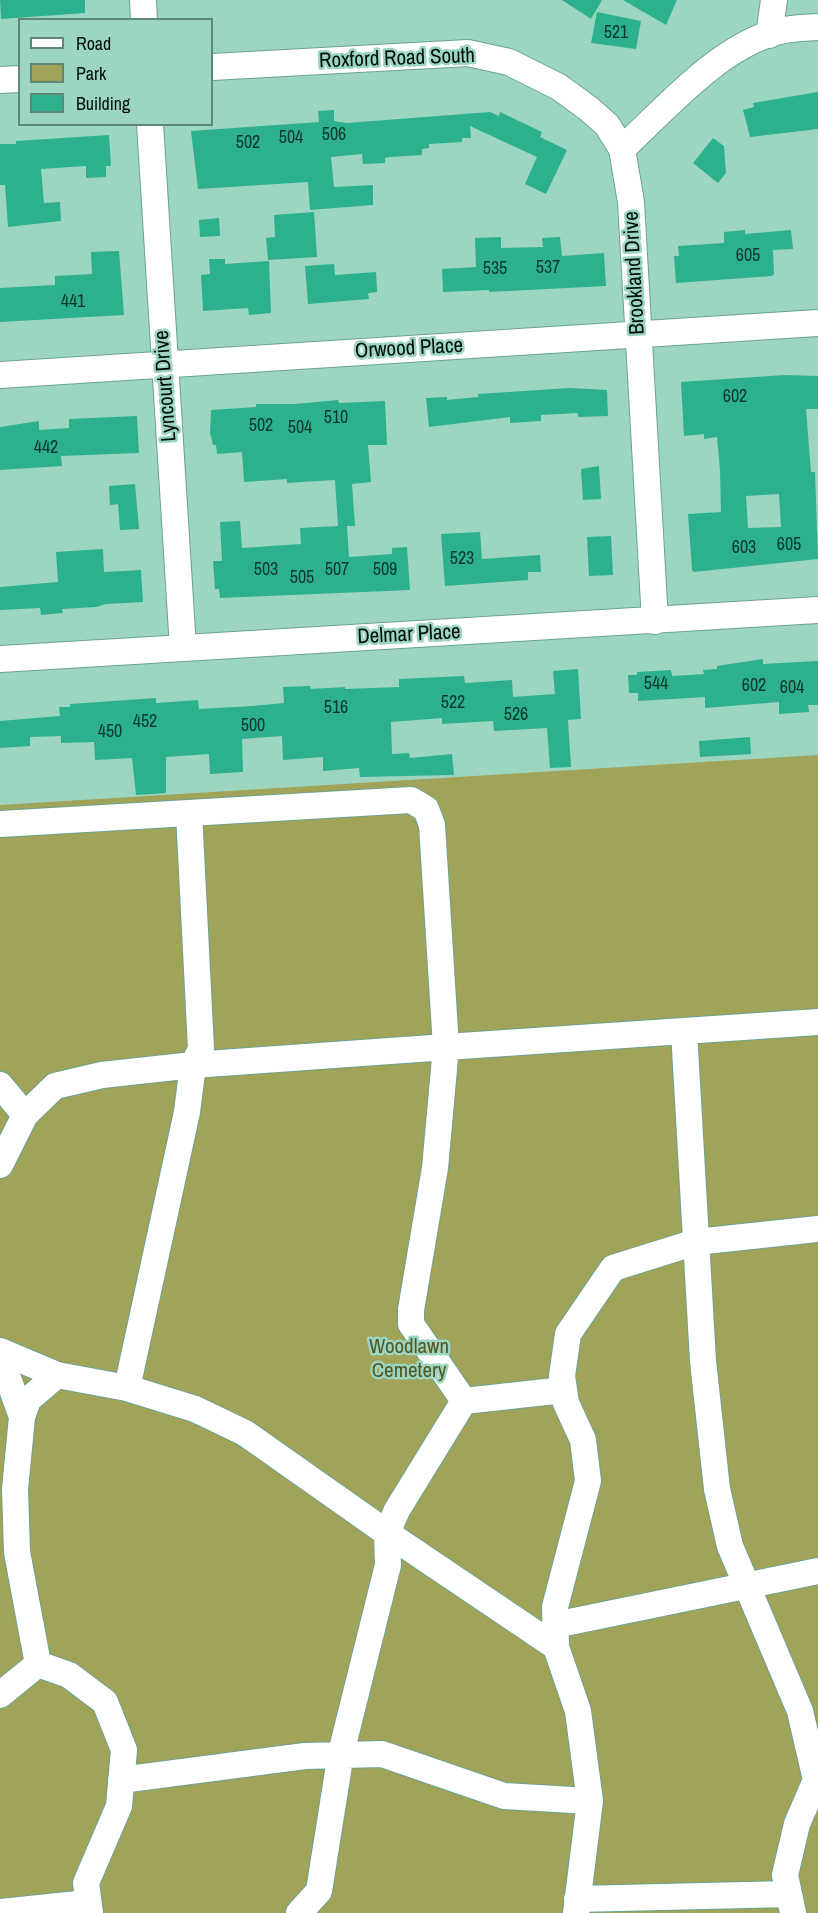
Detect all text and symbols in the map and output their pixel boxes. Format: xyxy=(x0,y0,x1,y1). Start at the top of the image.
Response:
legend xyxy=(18,18,213,126)
house number: 521 xyxy=(604,22,628,44)
text: Road xyxy=(76,31,111,56)
street label: Roxford Road South xyxy=(319,44,475,74)
text: Park xyxy=(76,61,106,86)
text: Building xyxy=(76,91,130,116)
house number: 506 xyxy=(322,124,346,146)
house number: 504 xyxy=(279,127,303,149)
house number: 502 xyxy=(236,132,260,154)
street label: Brookland Drive xyxy=(619,211,651,335)
house number: 605 xyxy=(736,245,760,267)
house number: 537 xyxy=(536,257,560,279)
house number: 535 xyxy=(483,258,507,280)
house number: 441 xyxy=(61,291,85,313)
street label: Lyncourt Drive xyxy=(150,330,182,442)
street label: Orwood Place xyxy=(354,334,464,364)
house number: 602 xyxy=(723,386,747,408)
house number: 510 xyxy=(324,407,348,429)
house number: 502 xyxy=(249,415,273,437)
house number: 504 xyxy=(288,417,312,439)
house number: 442 xyxy=(34,437,58,459)
house number: 605 xyxy=(777,534,801,556)
house number: 603 xyxy=(732,537,756,559)
house number: 523 xyxy=(450,548,474,570)
house number: 503 xyxy=(254,559,278,581)
house number: 507 xyxy=(325,559,349,581)
house number: 509 xyxy=(373,559,397,581)
house number: 505 xyxy=(290,567,314,589)
street label: Delmar Place xyxy=(357,620,461,650)
house number: 544 xyxy=(644,673,668,695)
house number: 602 xyxy=(742,675,766,697)
house number: 604 xyxy=(780,677,804,699)
house number: 522 xyxy=(441,692,465,714)
house number: 516 xyxy=(324,697,348,719)
house number: 526 xyxy=(504,704,528,726)
house number: 452 xyxy=(133,711,157,733)
house number: 500 xyxy=(241,715,265,737)
house number: 450 xyxy=(98,721,122,743)
park label: Woodlawn Cemetery xyxy=(369,1334,449,1384)

